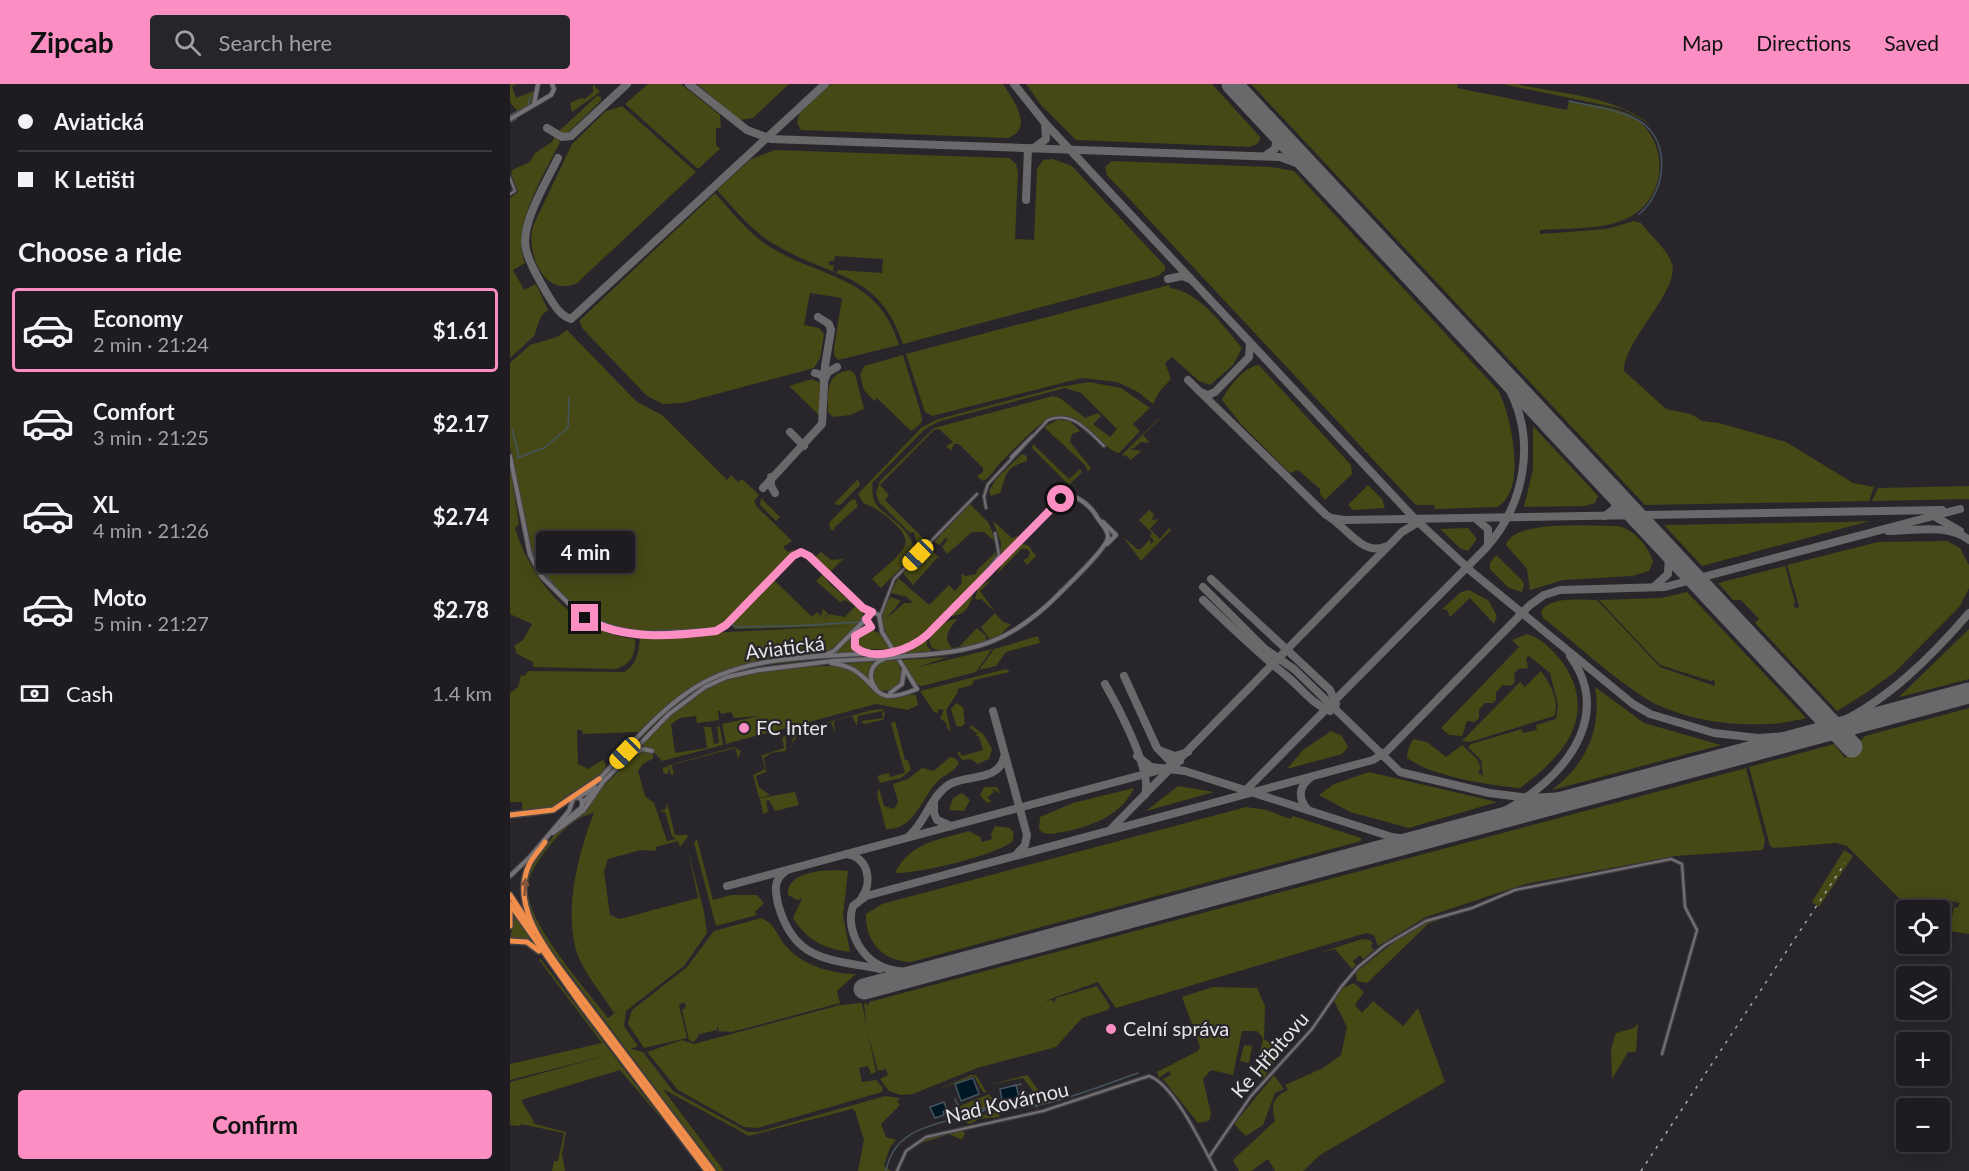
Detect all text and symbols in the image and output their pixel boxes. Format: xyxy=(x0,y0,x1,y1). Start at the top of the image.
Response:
search box xyxy=(150,15,570,69)
text: Zipcab xyxy=(30,25,114,59)
icon: search xyxy=(171,26,204,59)
text: Search here xyxy=(219,29,332,56)
text: Map xyxy=(1682,30,1723,55)
text: Directions xyxy=(1756,30,1851,55)
text: Saved xyxy=(1884,30,1939,55)
text: Aviatická xyxy=(54,108,144,135)
text: K Letišti xyxy=(54,166,135,193)
text: Choose a ride xyxy=(18,235,182,268)
icon: car xyxy=(21,303,75,357)
text: Economy xyxy=(93,305,183,332)
text: $1.61 xyxy=(433,317,489,344)
text: 2 min · 21:24 xyxy=(93,332,209,356)
icon: car xyxy=(21,396,75,450)
text: Comfort xyxy=(93,398,175,425)
text: $2.17 xyxy=(433,410,489,437)
text: 3 min · 21:25 xyxy=(93,425,209,449)
route start xyxy=(1047,485,1074,512)
icon: car xyxy=(21,489,75,543)
text: XL xyxy=(93,491,119,518)
text: $2.74 xyxy=(433,503,489,530)
text: 4 min · 21:26 xyxy=(93,518,209,542)
callout: 4 min xyxy=(536,531,634,573)
car xyxy=(899,536,937,574)
text: 4 min xyxy=(561,540,610,564)
icon: car xyxy=(21,582,75,636)
text: Moto xyxy=(93,584,147,611)
text: $2.78 xyxy=(433,596,489,623)
route end xyxy=(571,604,598,631)
text: 5 min · 21:27 xyxy=(93,611,209,635)
street label: Aviatická xyxy=(744,630,826,664)
icon: cash xyxy=(18,677,51,710)
text: Cash xyxy=(66,680,113,707)
text: 1.4 km xyxy=(432,681,492,705)
place label: FC Inter xyxy=(756,715,828,739)
marker: FC Inter xyxy=(737,721,751,735)
car xyxy=(606,734,644,772)
one-way arrow xyxy=(520,878,529,897)
map controls xyxy=(1896,900,1950,1152)
button: locate xyxy=(1896,900,1950,954)
button: layers xyxy=(1896,966,1950,1020)
street label: Ke Hřbitovu xyxy=(1225,1006,1313,1102)
place label: Celní správa xyxy=(1123,1016,1229,1040)
marker: Celní správa xyxy=(1104,1022,1118,1036)
button: + xyxy=(1896,1032,1950,1086)
street label: Nad Kovárnou xyxy=(943,1076,1071,1128)
button: Confirm xyxy=(18,1090,492,1159)
button: − xyxy=(1896,1098,1950,1152)

